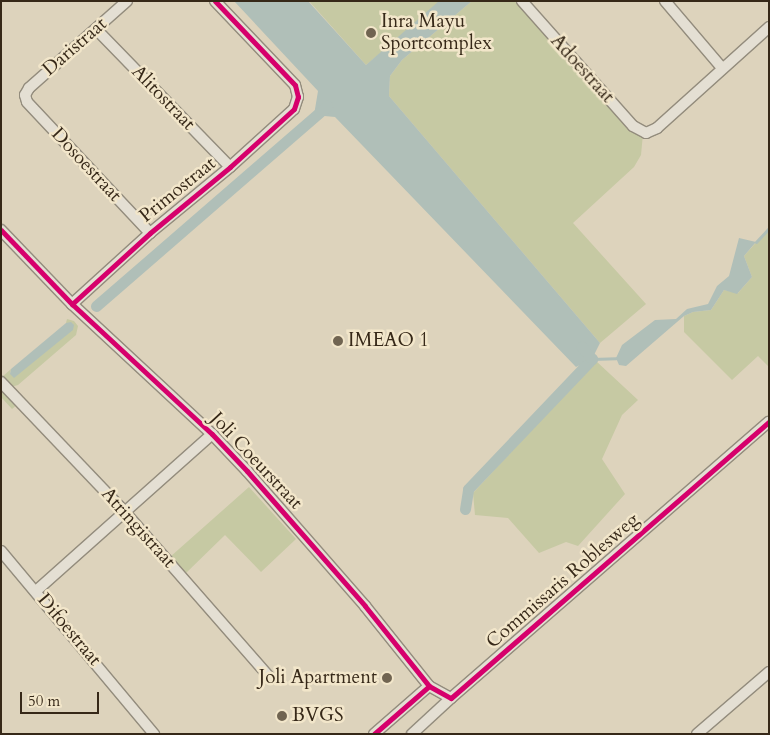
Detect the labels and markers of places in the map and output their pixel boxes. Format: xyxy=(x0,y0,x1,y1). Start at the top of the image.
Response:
place label: Inra Mayu Sportcomplex xyxy=(381,11,492,55)
marker: Inra Mayu Sportcomplex xyxy=(365,27,377,39)
place label: IMEAO 1 xyxy=(348,330,429,352)
marker: IMEAO 1 xyxy=(332,335,344,347)
place label: Joli Apartment xyxy=(259,667,377,689)
marker: Joli Apartment xyxy=(381,672,393,684)
place label: BVGS xyxy=(292,705,343,727)
marker: BVGS xyxy=(276,710,288,722)

